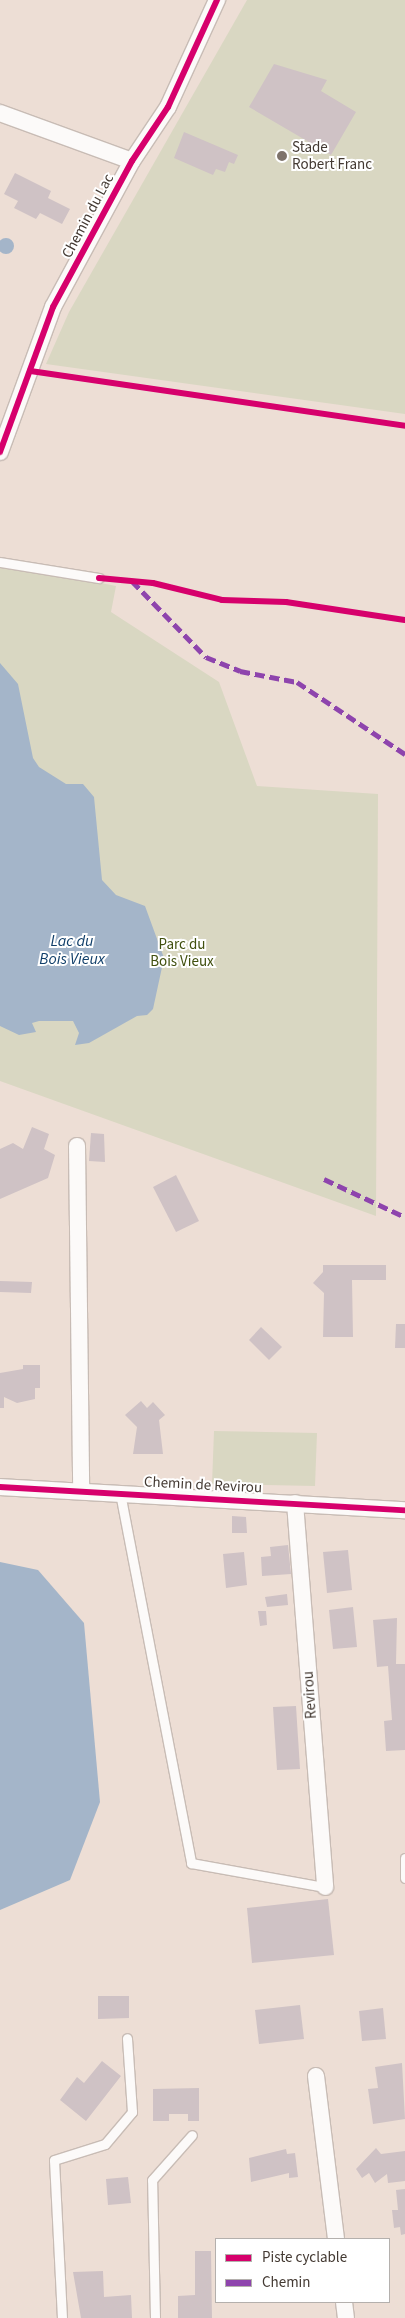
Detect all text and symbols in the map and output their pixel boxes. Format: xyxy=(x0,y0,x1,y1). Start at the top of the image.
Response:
place label: Stade Robert Franc xyxy=(292,138,372,173)
marker: Stade Robert Franc xyxy=(276,150,288,162)
street label: Chemin du Lac xyxy=(58,171,118,261)
water label: Lac du Bois Vieux xyxy=(39,931,105,969)
park label: Parc du Bois Vieux xyxy=(150,935,214,970)
street label: Chemin de Revirou xyxy=(144,1473,262,1497)
street label: Revirou xyxy=(299,1670,321,1720)
legend xyxy=(215,2238,390,2303)
text: Piste cyclable xyxy=(262,2247,347,2268)
text: Chemin xyxy=(262,2272,311,2293)

